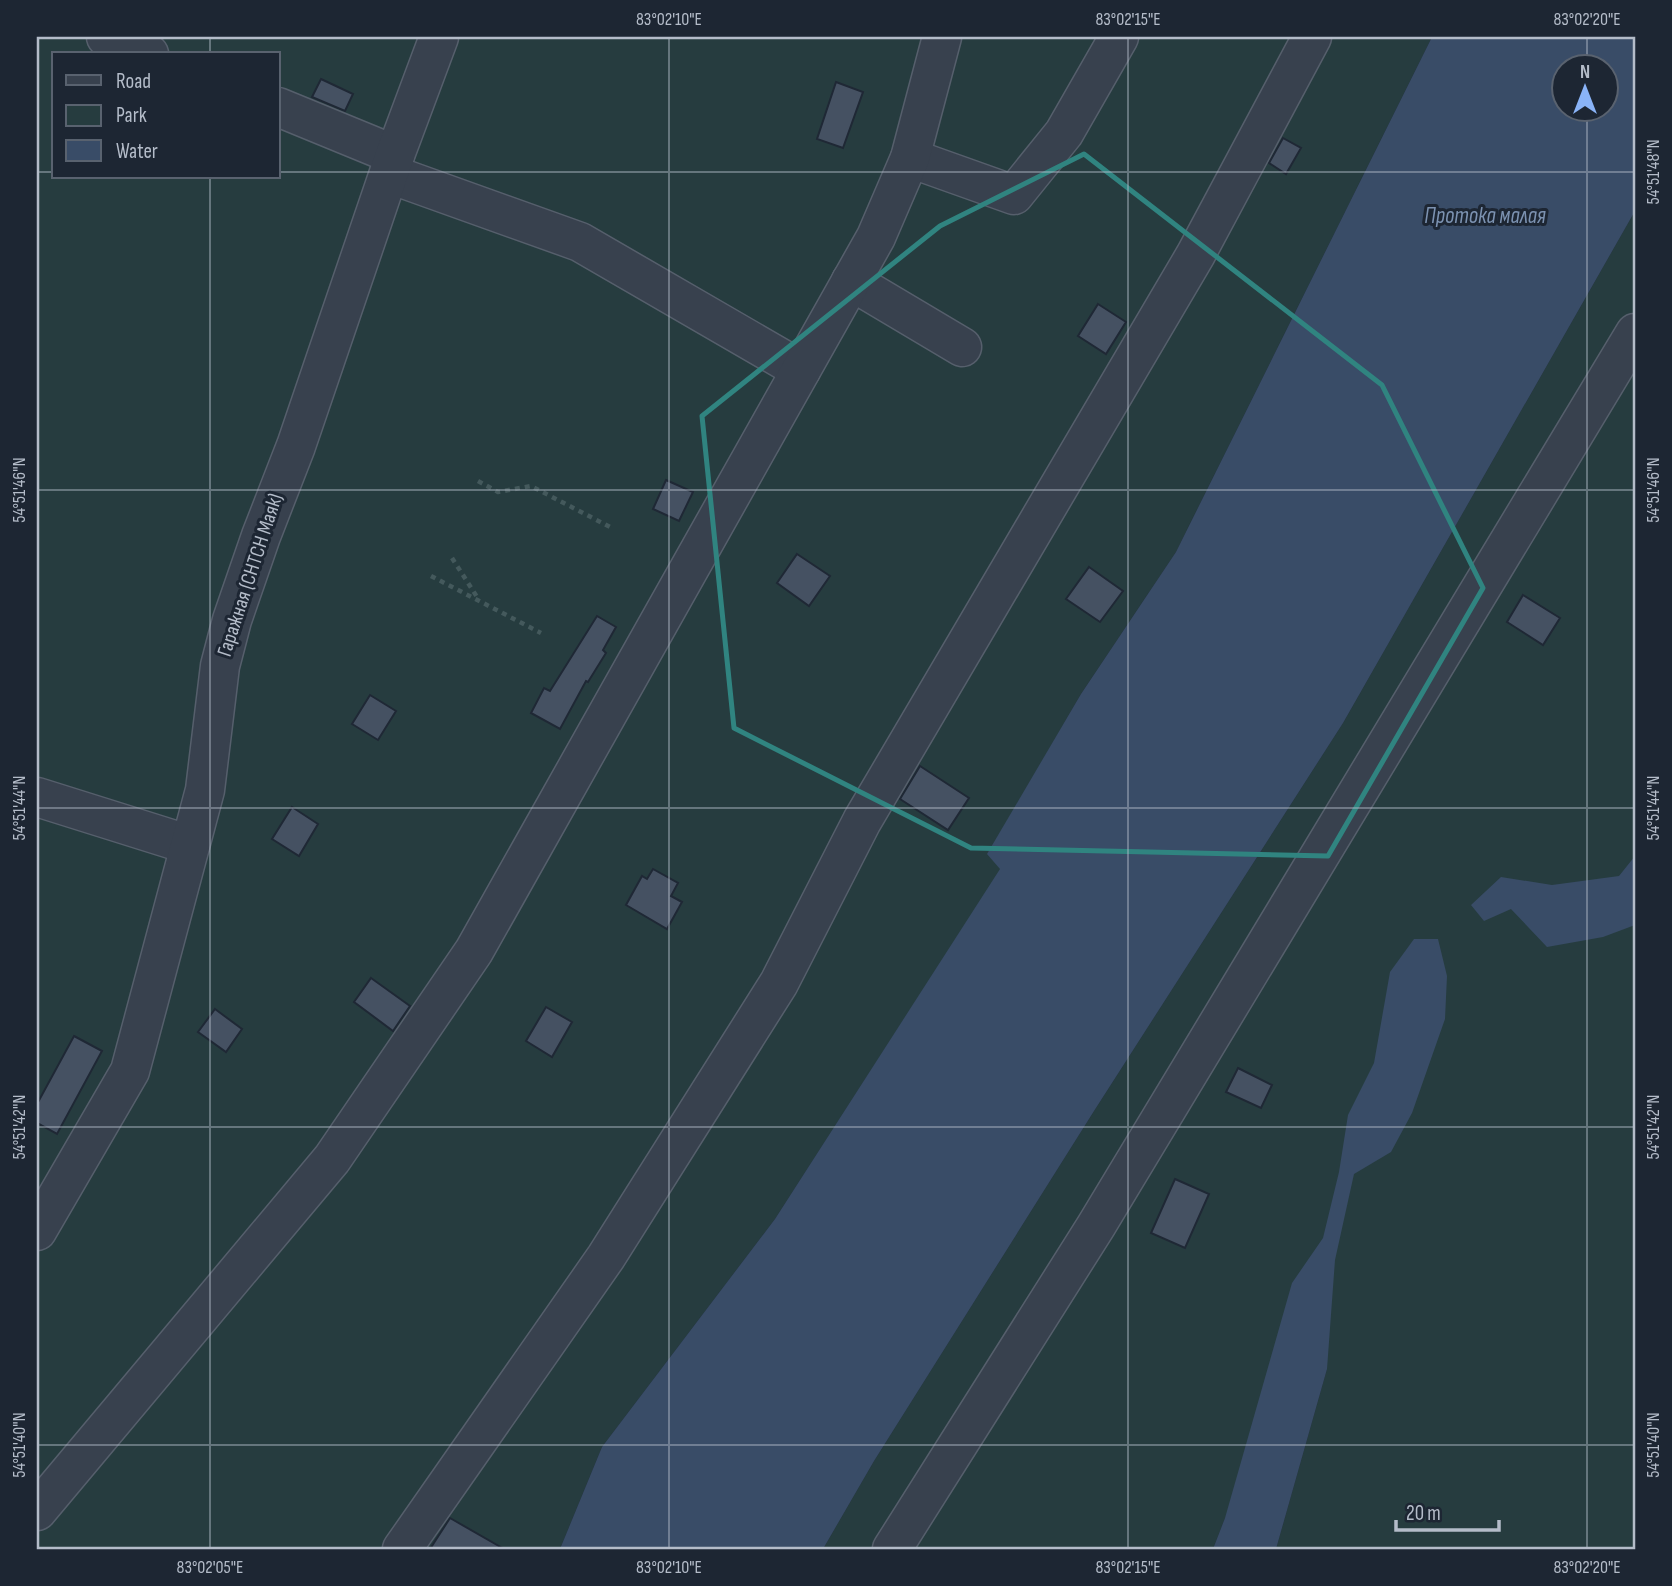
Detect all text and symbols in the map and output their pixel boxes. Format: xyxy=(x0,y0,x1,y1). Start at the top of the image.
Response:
text: 83°02'10"E xyxy=(636,9,702,30)
text: 83°02'15"E xyxy=(1095,9,1161,30)
text: 83°02'20"E xyxy=(1553,9,1621,30)
legend xyxy=(52,52,280,178)
north arrow xyxy=(1550,52,1620,122)
text: N xyxy=(1580,61,1590,84)
text: Road xyxy=(116,69,151,94)
text: Park xyxy=(116,103,147,128)
text: Water xyxy=(116,139,158,164)
text: 54°51'48"N xyxy=(1643,139,1664,205)
water label: Протока малая xyxy=(1424,202,1546,230)
text: 54°51'46"N xyxy=(9,457,30,523)
text: 54°51'46"N xyxy=(1643,457,1664,523)
street label: Гаражная (СНТСН Маяк) xyxy=(212,490,288,660)
text: 54°51'44"N xyxy=(9,775,30,841)
text: 54°51'44"N xyxy=(1643,775,1664,841)
text: 54°51'42"N xyxy=(9,1095,30,1159)
text: 54°51'42"N xyxy=(1643,1095,1664,1159)
text: 54°51'40"N xyxy=(9,1412,30,1478)
text: 54°51'40"N xyxy=(1643,1412,1664,1478)
scale bar xyxy=(1396,1488,1499,1532)
text: 20 m xyxy=(1406,1501,1441,1526)
text: 83°02'05"E xyxy=(177,1557,243,1578)
text: 83°02'10"E xyxy=(636,1557,702,1578)
text: 83°02'15"E xyxy=(1095,1557,1161,1578)
text: 83°02'20"E xyxy=(1553,1557,1621,1578)

